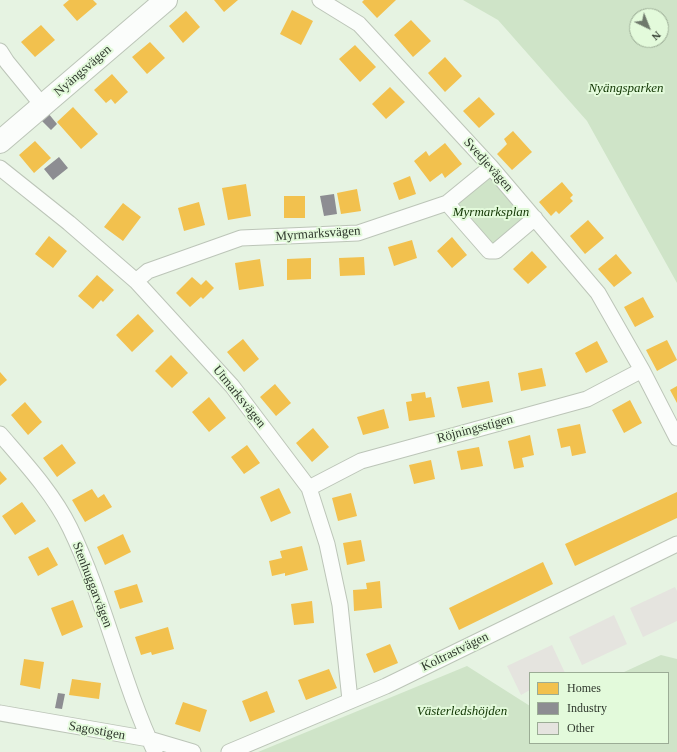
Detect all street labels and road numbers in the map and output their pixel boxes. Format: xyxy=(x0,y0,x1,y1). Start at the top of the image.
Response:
street label: Nyängsvägen xyxy=(51,42,115,100)
street label: Svedjevägen xyxy=(460,135,516,195)
street label: Myrmarksvägen xyxy=(275,223,361,245)
street label: Utmarksvägen xyxy=(209,363,269,431)
street label: Röjningsstigen xyxy=(435,411,515,447)
street label: Stenhuggarvägen xyxy=(69,540,115,630)
street label: Koltrastvägen xyxy=(419,629,491,675)
street label: Sagostigen xyxy=(68,718,126,744)

